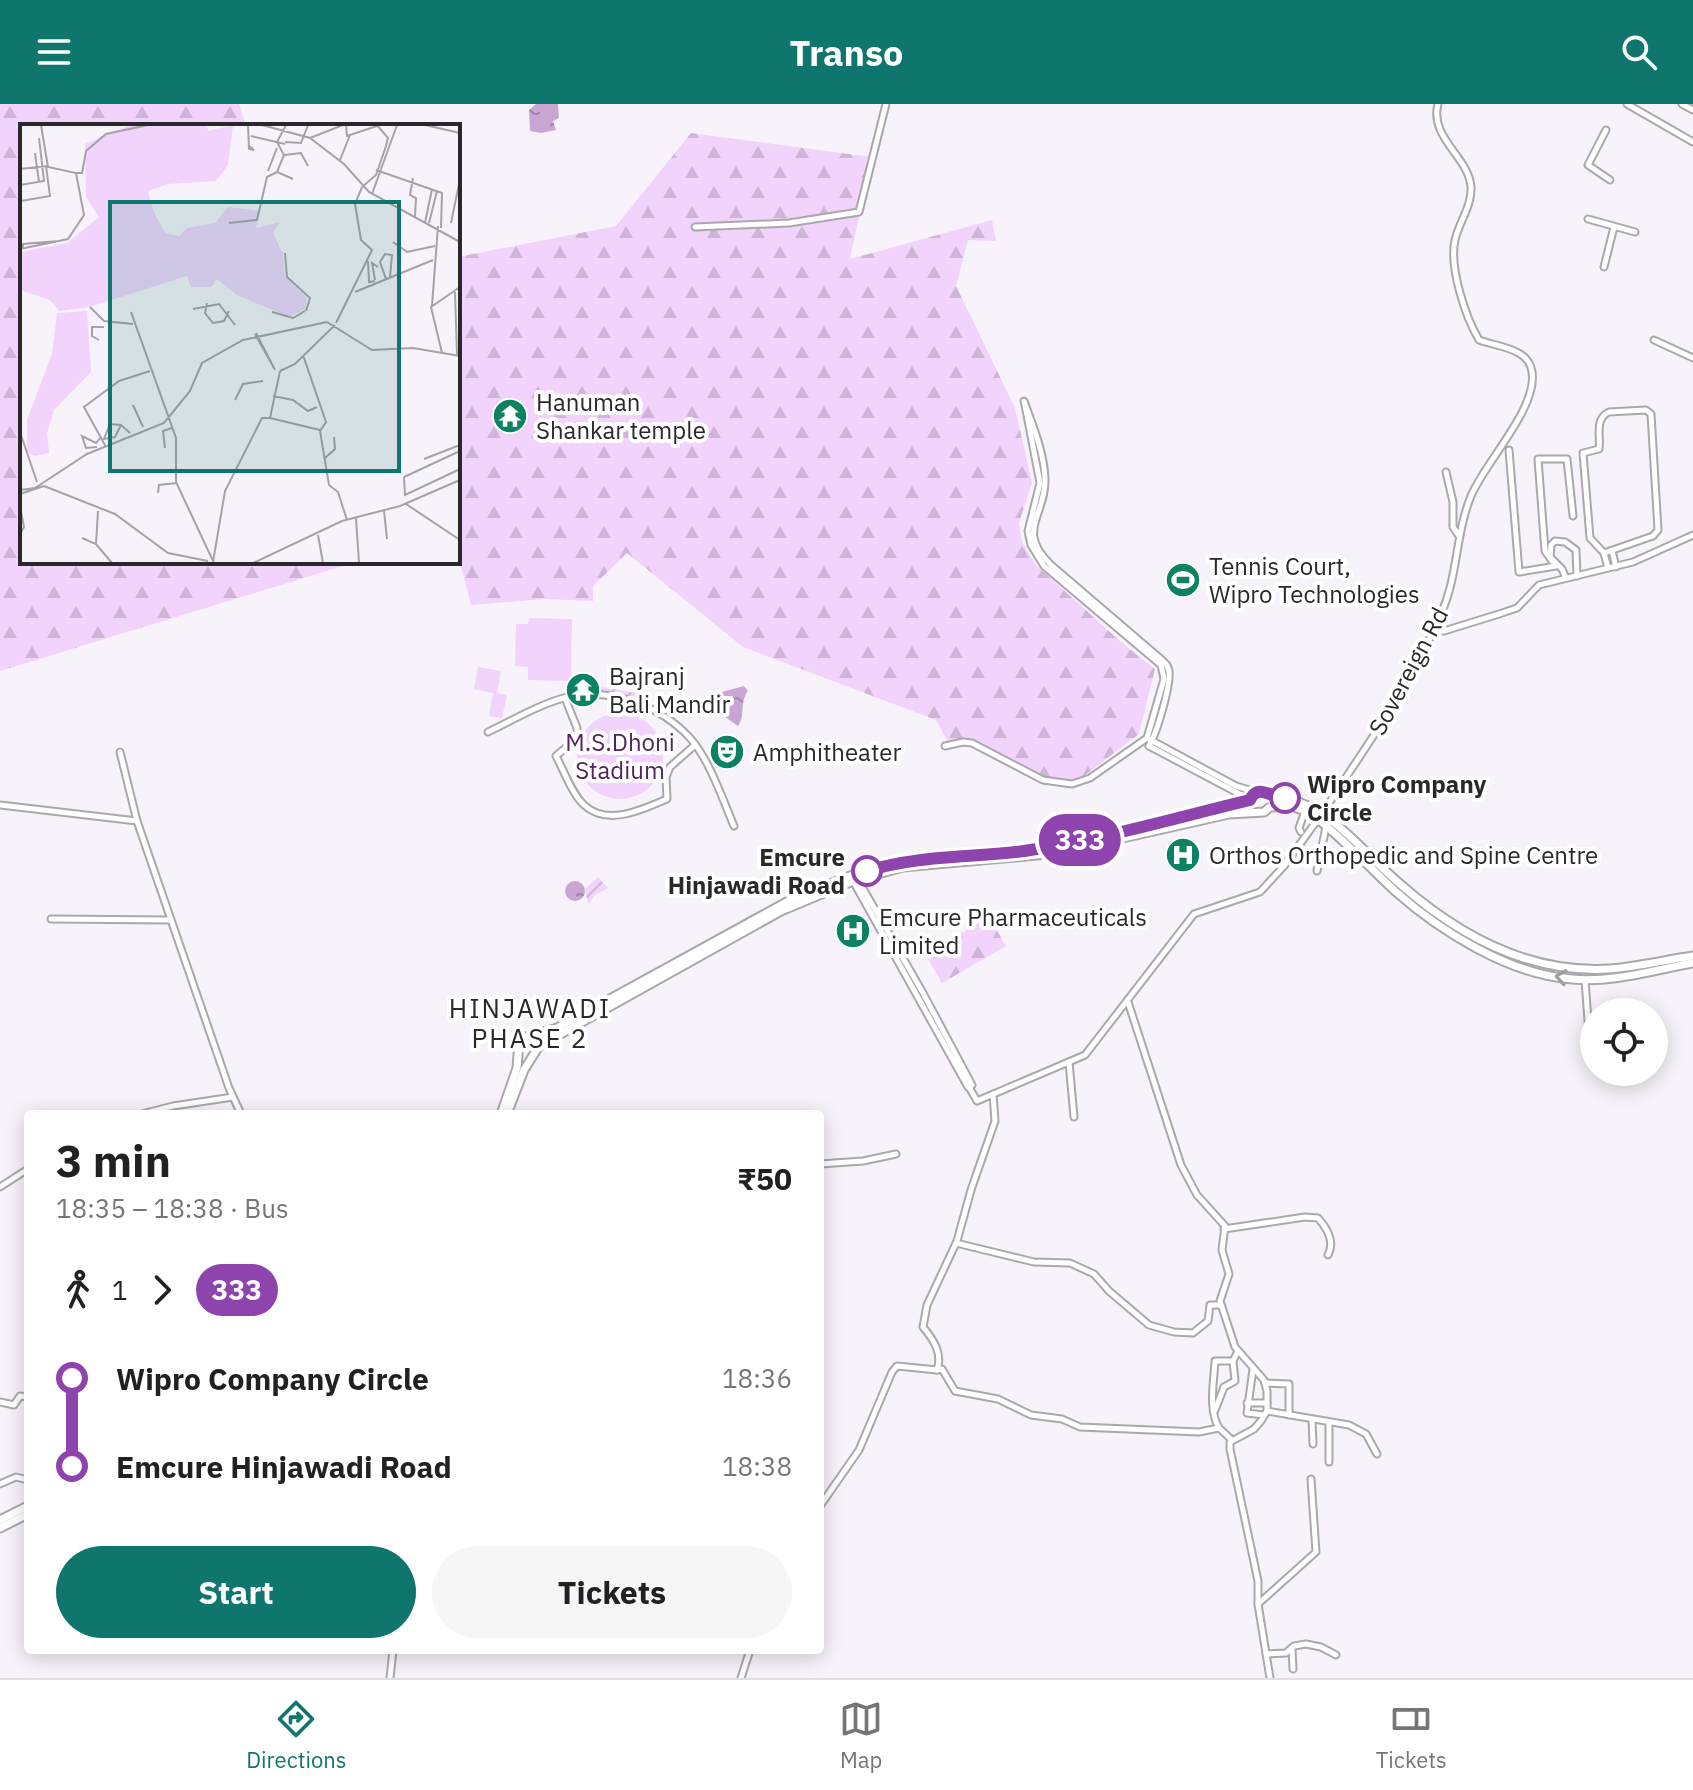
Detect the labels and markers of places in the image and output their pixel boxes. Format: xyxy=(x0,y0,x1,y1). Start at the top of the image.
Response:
place label: Hanuman Shankar temple xyxy=(536,386,706,446)
temple icon: Hanuman Shankar temple xyxy=(491,397,529,435)
place label: Tennis Court, Wipro Technologies xyxy=(1209,550,1420,610)
sports icon: Tennis Court, Wipro Technologies xyxy=(1164,561,1202,599)
place label: Bajranj Bali Mandir xyxy=(609,660,731,720)
temple icon: Bajranj Bali Mandir xyxy=(564,671,602,709)
theatre icon: Amphitheater xyxy=(708,733,746,771)
place label: Amphitheater xyxy=(753,736,901,768)
place label: Wipro Company Circle xyxy=(1307,768,1487,828)
marker: Wipro Company Circle xyxy=(1270,783,1300,813)
hospital icon: Orthos Orthopedic and Spine Centre xyxy=(1164,836,1202,874)
place label: Orthos Orthopedic and Spine Centre xyxy=(1209,839,1598,871)
place label: Emcure Hinjawadi Road xyxy=(668,841,845,901)
marker: Emcure Hinjawadi Road xyxy=(852,856,882,886)
place label: Emcure Pharmaceuticals Limited xyxy=(879,901,1147,961)
hospital icon: Emcure Pharmaceuticals Limited xyxy=(834,912,872,950)

